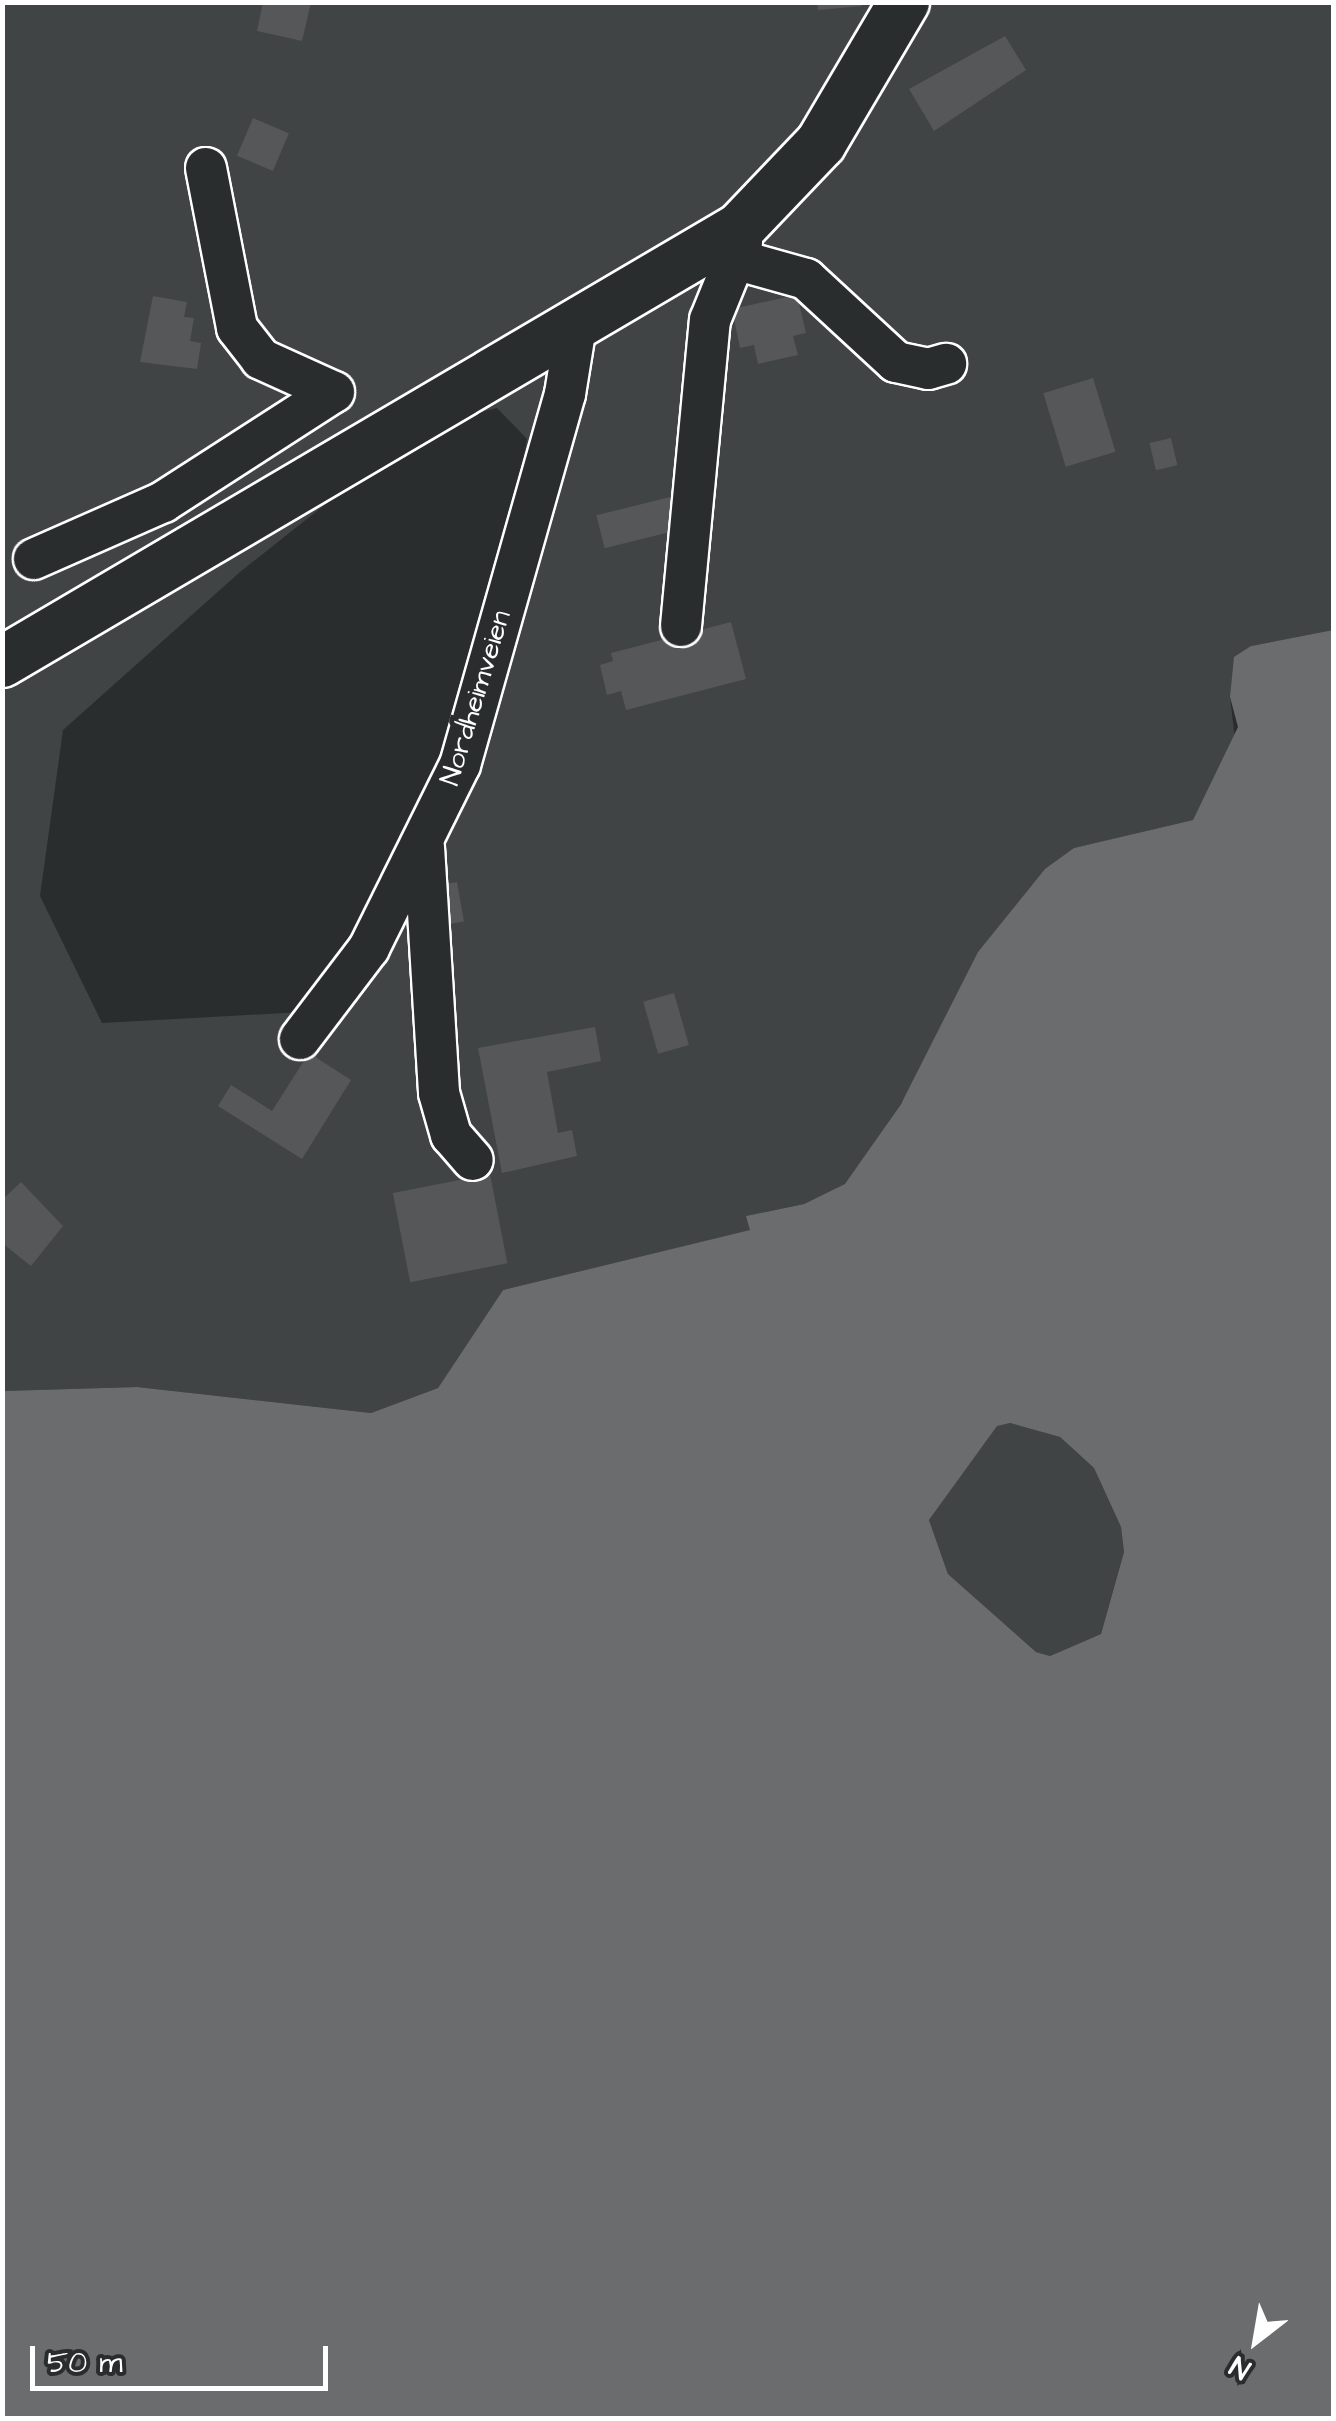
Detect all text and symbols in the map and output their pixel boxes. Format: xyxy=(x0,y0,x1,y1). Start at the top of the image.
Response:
street label: Nordheimveien xyxy=(433,606,519,790)
north arrow xyxy=(1206,2291,1306,2391)
scale bar xyxy=(35,2326,332,2388)
text: 50 m xyxy=(47,2342,123,2384)
text: N xyxy=(1223,2346,1258,2388)

